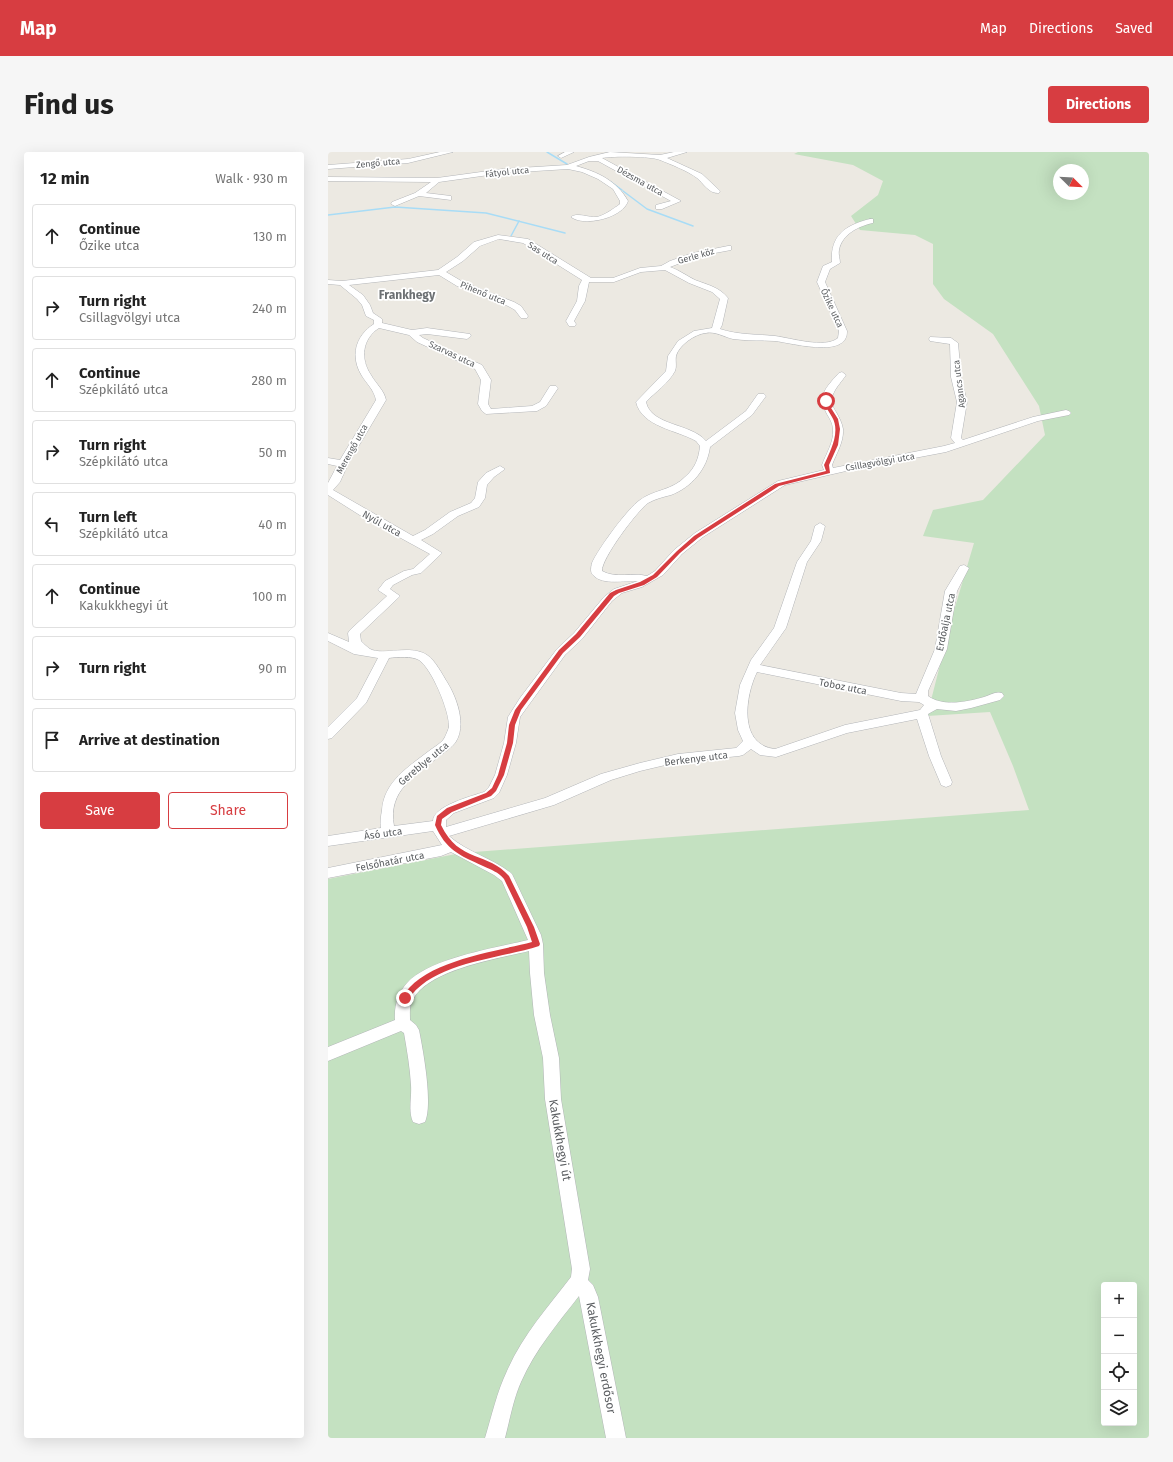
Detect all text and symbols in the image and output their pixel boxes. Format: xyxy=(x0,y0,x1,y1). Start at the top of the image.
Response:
text: Map xyxy=(20,17,57,40)
text: Map xyxy=(980,20,1007,37)
text: Directions xyxy=(1029,20,1093,37)
text: Saved xyxy=(1115,20,1153,37)
button: Directions xyxy=(1048,86,1149,123)
text: Find us xyxy=(24,88,114,121)
street label: Zengő utca xyxy=(355,156,401,170)
street label: Dézsma utca xyxy=(615,164,665,198)
north arrow xyxy=(1053,164,1089,200)
street label: Fátyol utca xyxy=(485,165,530,179)
text: 12 min xyxy=(40,168,90,189)
text: Walk · 930 m xyxy=(215,171,288,186)
text: Continue xyxy=(79,220,140,238)
icon: ahead xyxy=(41,225,63,247)
text: 130 m xyxy=(253,229,287,244)
text: Őzike utca xyxy=(79,238,140,253)
street label: Sas utca xyxy=(526,240,560,266)
street label: Gerle köz xyxy=(677,246,716,266)
street label: Pihenő utca xyxy=(459,279,507,307)
street label: Őzike utca xyxy=(819,286,846,329)
district label: Frankhegy xyxy=(379,288,436,302)
text: Turn right xyxy=(79,292,146,310)
icon: right xyxy=(41,297,63,319)
text: 240 m xyxy=(252,301,287,316)
text: Csillagvölgyi utca xyxy=(79,310,180,325)
street label: Szarvas utca xyxy=(427,339,477,369)
street label: Agancs utca xyxy=(951,359,967,409)
text: Continue xyxy=(79,364,140,382)
icon: ahead xyxy=(41,369,63,391)
text: 280 m xyxy=(252,373,287,388)
text: Szépkilátó utca xyxy=(79,382,168,397)
route start xyxy=(817,392,835,410)
street label: Merengő utca xyxy=(334,422,370,475)
text: Turn right xyxy=(79,436,146,454)
icon: right xyxy=(41,441,63,463)
text: 50 m xyxy=(259,445,287,460)
street label: Csillagvölgyi utca xyxy=(845,451,916,473)
text: Szépkilátó utca xyxy=(79,454,168,469)
street label: Nyúl utca xyxy=(360,507,404,539)
text: Turn left xyxy=(79,508,137,526)
icon: left xyxy=(41,513,63,535)
text: 40 m xyxy=(258,517,287,532)
text: Szépkilátó utca xyxy=(79,526,168,541)
text: Continue xyxy=(79,580,140,598)
icon: ahead xyxy=(41,585,63,607)
text: 100 m xyxy=(252,589,287,604)
street label: Erdőalja utca xyxy=(933,592,958,652)
text: Kakukkhegyi út xyxy=(79,598,168,613)
icon: right xyxy=(41,657,63,679)
text: Turn right xyxy=(79,659,146,677)
text: 90 m xyxy=(258,661,287,676)
street label: Toboz utca xyxy=(818,676,868,698)
icon: arrive xyxy=(41,729,63,751)
text: Arrive at destination xyxy=(79,731,220,749)
street label: Gereblye utca xyxy=(396,739,451,788)
street label: Berkenye utca xyxy=(664,749,729,769)
button: Save xyxy=(40,792,160,829)
button: Share xyxy=(168,792,288,829)
street label: Ásó utca xyxy=(363,823,403,843)
street label: Felsőhatár utca xyxy=(355,848,426,875)
route end xyxy=(396,989,414,1007)
street label: Kakukkhegyi út xyxy=(546,1098,574,1182)
map controls xyxy=(1101,1282,1137,1426)
button: + xyxy=(1101,1282,1137,1318)
street label: Kakukkhegyi erdősor xyxy=(583,1301,619,1415)
button: − xyxy=(1101,1318,1137,1354)
button: locate xyxy=(1101,1354,1137,1390)
button: layers xyxy=(1101,1390,1137,1426)

